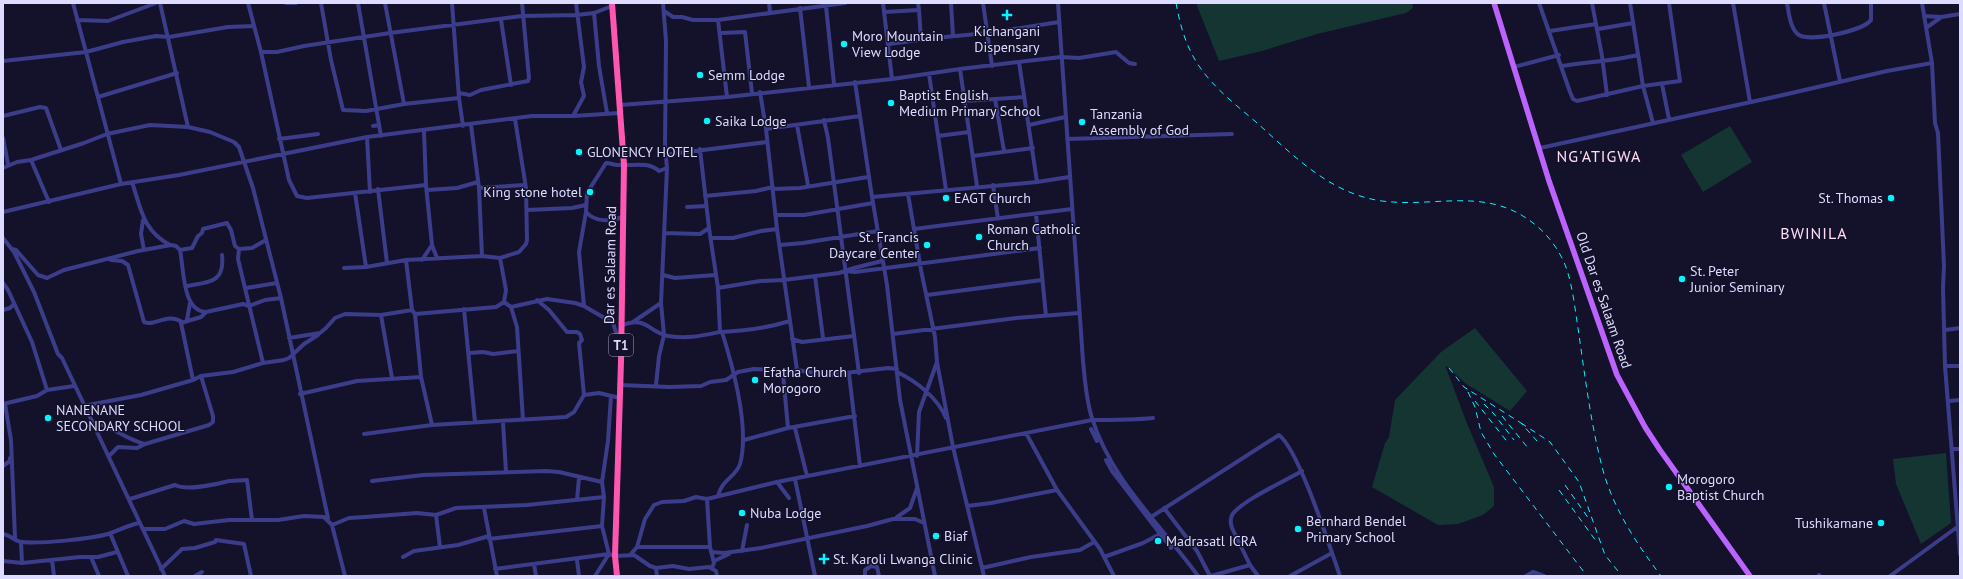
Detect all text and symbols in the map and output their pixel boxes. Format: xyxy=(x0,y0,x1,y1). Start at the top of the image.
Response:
marker: Kichangani Dispensary xyxy=(1001,9,1013,21)
place label: Kichangani Dispensary xyxy=(974,22,1040,56)
place label: Moro Mountain View Lodge xyxy=(851,27,943,61)
marker: Moro Mountain View Lodge xyxy=(839,39,849,49)
place label: Semm Lodge xyxy=(708,66,785,84)
marker: Semm Lodge xyxy=(695,70,705,80)
place label: Baptist English Medium Primary School xyxy=(899,86,1040,120)
marker: Baptist English Medium Primary School xyxy=(886,98,896,108)
place label: Tanzania Assembly of God xyxy=(1090,105,1189,139)
place label: Saika Lodge xyxy=(715,112,787,130)
marker: Saika Lodge xyxy=(702,116,712,126)
marker: Tanzania Assembly of God xyxy=(1077,117,1087,127)
place label: GLONENCY HOTEL xyxy=(587,143,697,161)
district label: NG'ATIGWA xyxy=(1557,146,1641,166)
marker: GLONENCY HOTEL xyxy=(574,147,584,157)
place label: King stone hotel xyxy=(483,183,582,201)
marker: King stone hotel xyxy=(585,187,595,197)
place label: EAGT Church xyxy=(954,189,1031,207)
place label: St. Thomas xyxy=(1818,189,1883,207)
marker: EAGT Church xyxy=(941,193,951,203)
marker: St. Thomas xyxy=(1886,193,1896,203)
street label: Dar es Salaam Road xyxy=(600,206,620,324)
place label: Roman Catholic Church xyxy=(987,220,1081,254)
district label: BWINILA xyxy=(1780,223,1848,243)
place label: St. Francis Daycare Center xyxy=(829,228,919,262)
street label: Old Dar es Salaam Road xyxy=(1572,229,1636,371)
marker: Roman Catholic Church xyxy=(974,232,984,242)
marker: St. Francis Daycare Center xyxy=(922,240,932,250)
place label: St. Peter Junior Seminary xyxy=(1689,262,1785,296)
marker: St. Peter Junior Seminary xyxy=(1677,274,1687,284)
road number: T1 xyxy=(609,334,633,356)
place label: Efatha Church Morogoro xyxy=(763,363,847,397)
marker: Efatha Church Morogoro xyxy=(750,375,760,385)
place label: NANENANE SECONDARY SCHOOL xyxy=(56,401,184,435)
marker: NANENANE SECONDARY SCHOOL xyxy=(43,413,53,423)
place label: Morogoro Baptist Church xyxy=(1677,470,1765,504)
marker: Morogoro Baptist Church xyxy=(1664,482,1674,492)
place label: Nuba Lodge xyxy=(750,504,821,522)
marker: Nuba Lodge xyxy=(737,508,747,518)
place label: Bernhard Bendel Primary School xyxy=(1306,512,1406,546)
place label: Tushikamane xyxy=(1795,514,1873,532)
marker: Tushikamane xyxy=(1876,518,1886,528)
marker: Bernhard Bendel Primary School xyxy=(1293,524,1303,534)
place label: Biaf xyxy=(944,527,968,545)
marker: Biaf xyxy=(931,531,941,541)
place label: Madrasatl ICRA xyxy=(1166,532,1258,550)
marker: Madrasatl ICRA xyxy=(1153,536,1163,546)
place label: St. Karoli Lwanga Clinic xyxy=(833,550,973,568)
marker: St. Karoli Lwanga Clinic xyxy=(818,553,830,565)

